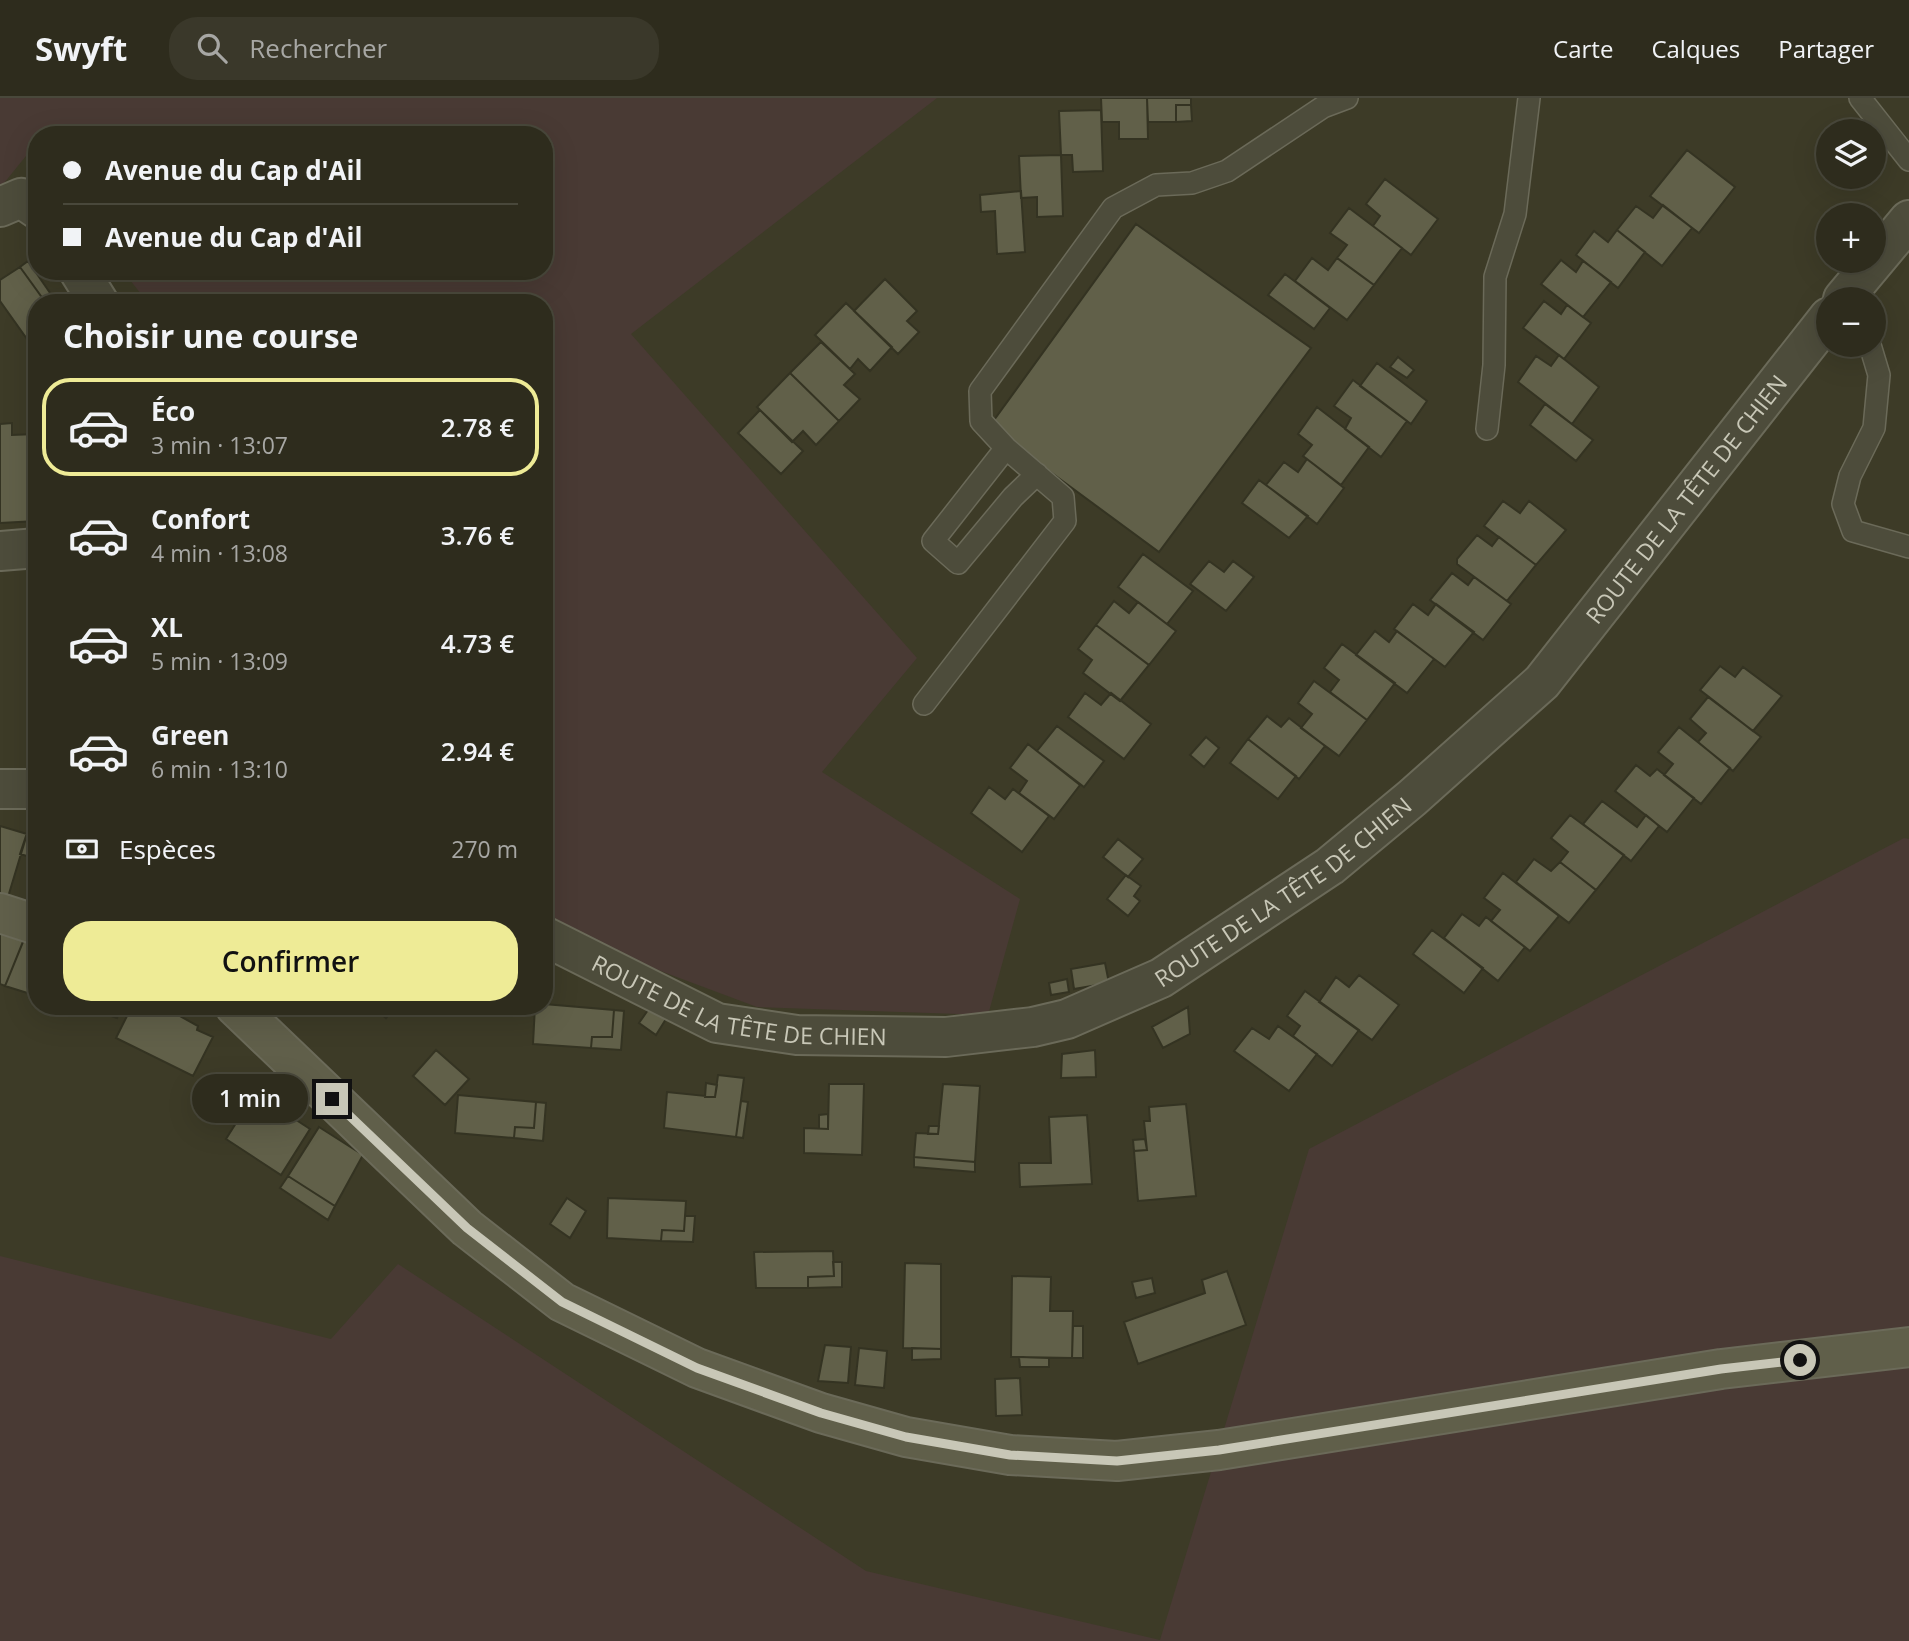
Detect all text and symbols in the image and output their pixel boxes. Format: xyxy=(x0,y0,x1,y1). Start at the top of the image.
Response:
search box xyxy=(169,17,659,80)
text: Swyft xyxy=(35,26,127,71)
icon: search xyxy=(193,29,231,67)
text: Rechercher xyxy=(249,30,387,66)
text: Carte xyxy=(1553,32,1613,65)
text: Calques xyxy=(1651,32,1740,65)
text: Partager xyxy=(1778,32,1874,65)
map controls xyxy=(1816,119,1886,357)
button: layers xyxy=(1816,119,1886,189)
text: Avenue du Cap d'Ail xyxy=(105,152,362,188)
button: + xyxy=(1816,203,1886,273)
text: Avenue du Cap d'Ail xyxy=(105,219,362,255)
button: − xyxy=(1816,287,1886,357)
text: Choisir une course xyxy=(63,314,358,357)
street label: ROUTE DE LA TÊTE DE CHIEN xyxy=(1578,368,1794,630)
text: Éco xyxy=(151,393,195,429)
icon: car xyxy=(67,396,130,459)
text: 2.78 € xyxy=(441,409,514,445)
text: 3 min · 13:07 xyxy=(151,429,288,461)
text: Confort xyxy=(151,501,250,537)
icon: car xyxy=(67,504,130,567)
text: 3.76 € xyxy=(441,517,514,553)
text: 4 min · 13:08 xyxy=(151,537,288,569)
text: XL xyxy=(151,609,183,645)
icon: car xyxy=(67,612,130,675)
text: 4.73 € xyxy=(441,625,514,661)
text: 5 min · 13:09 xyxy=(151,645,288,677)
text: Green xyxy=(151,717,229,753)
icon: car xyxy=(67,720,130,783)
text: 2.94 € xyxy=(441,733,514,769)
text: 6 min · 13:10 xyxy=(151,753,288,785)
street label: ROUTE DE LA TÊTE DE CHIEN xyxy=(1148,789,1418,994)
icon: cash xyxy=(63,830,101,868)
text: Espèces xyxy=(119,831,216,867)
text: 270 m xyxy=(451,833,518,865)
button: Confirmer xyxy=(63,921,518,1001)
street label: ROUTE DE LA TÊTE DE CHIEN xyxy=(587,947,887,1052)
callout: 1 min xyxy=(192,1074,308,1124)
text: 1 min xyxy=(219,1082,281,1114)
route end xyxy=(316,1083,348,1115)
route start xyxy=(1784,1344,1816,1376)

